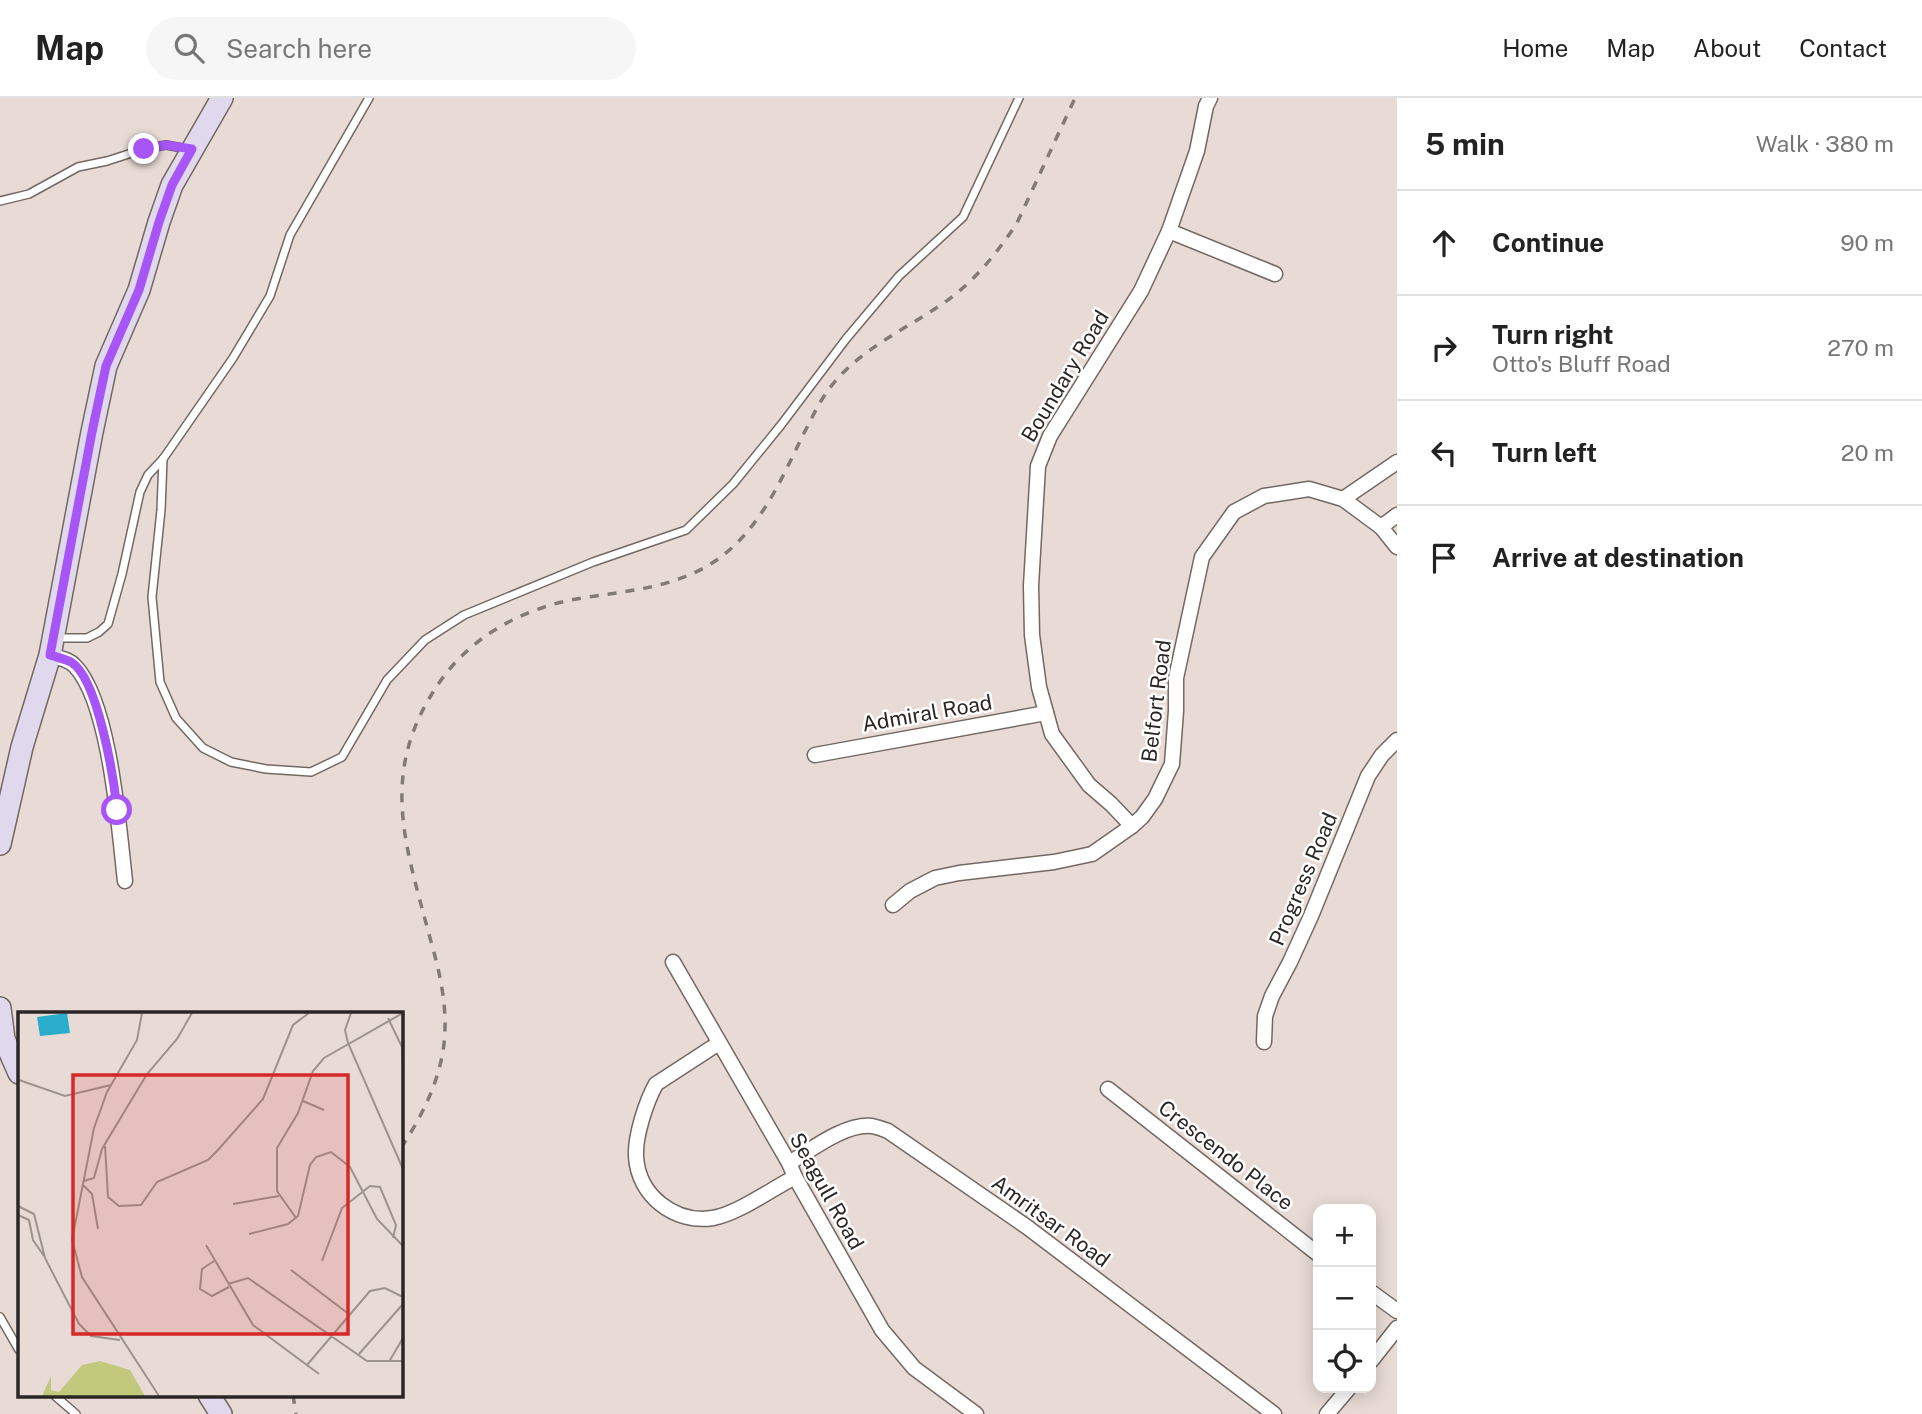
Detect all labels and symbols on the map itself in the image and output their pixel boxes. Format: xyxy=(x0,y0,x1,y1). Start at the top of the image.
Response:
route end xyxy=(128,133,159,164)
street label: Boundary Road xyxy=(1016,306,1114,446)
street label: Belfort Road xyxy=(1136,638,1176,764)
street label: Admiral Road xyxy=(860,689,994,737)
route start xyxy=(101,794,132,825)
street label: Progress Road xyxy=(1264,809,1342,949)
inset map xyxy=(18,1012,402,1396)
street label: Crescendo Place xyxy=(1154,1095,1298,1215)
street label: Seagull Road xyxy=(785,1128,869,1254)
street label: Amritsar Road xyxy=(987,1170,1115,1272)

